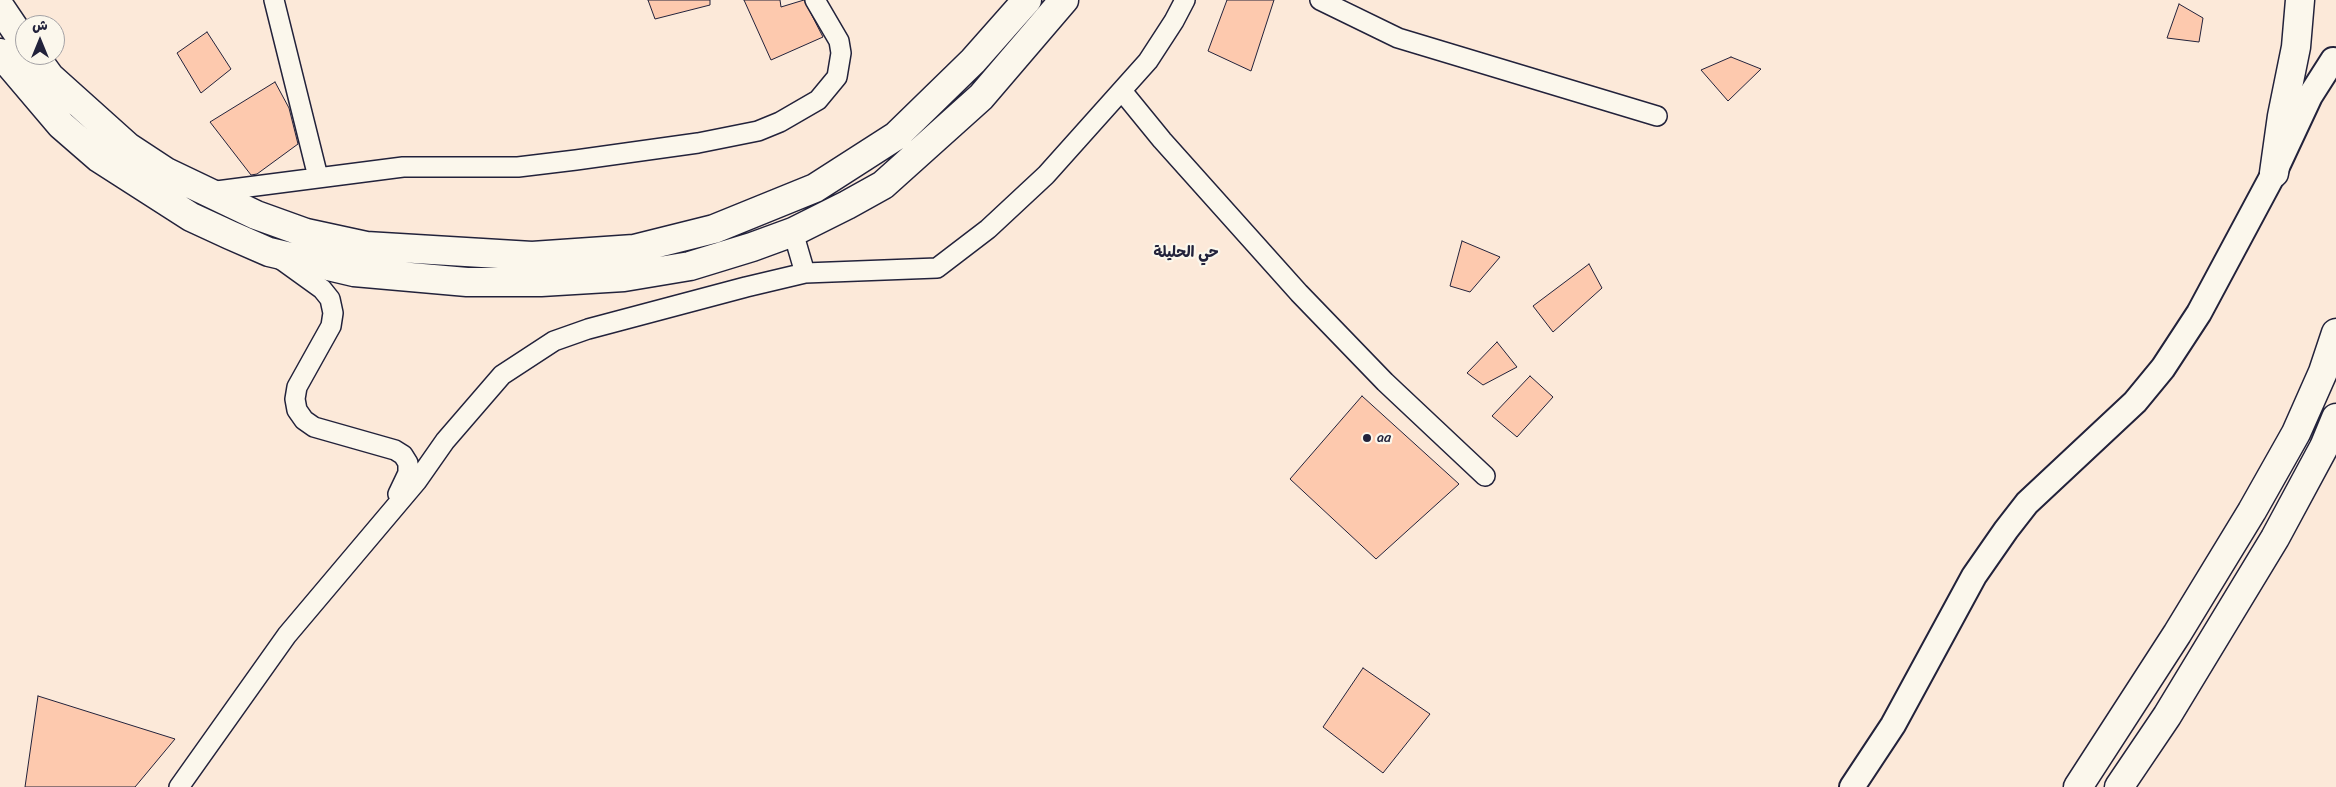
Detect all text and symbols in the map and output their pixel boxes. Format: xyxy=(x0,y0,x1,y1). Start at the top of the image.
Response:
text: ش xyxy=(32,13,48,38)
north arrow xyxy=(15,15,65,65)
district label: حي الحليلة xyxy=(1153,244,1219,262)
place label: aa xyxy=(1377,430,1391,446)
marker: aa xyxy=(1361,432,1373,444)

